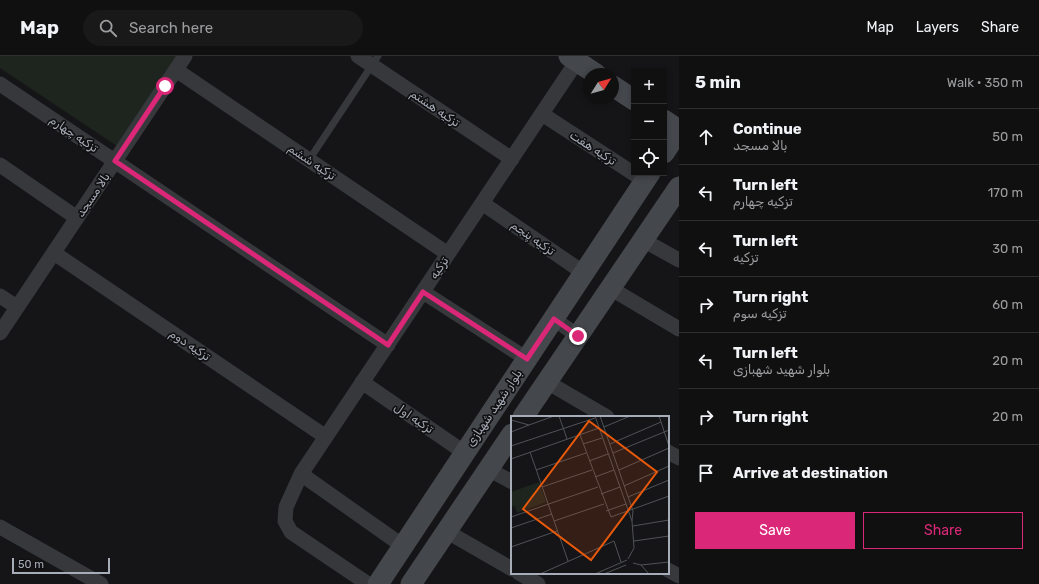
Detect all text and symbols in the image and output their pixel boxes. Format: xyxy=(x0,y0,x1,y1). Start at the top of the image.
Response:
search box xyxy=(83,10,363,46)
text: Map xyxy=(20,16,59,39)
icon: search xyxy=(97,17,119,39)
text: Search here xyxy=(129,19,213,37)
text: Map xyxy=(867,19,894,36)
text: Layers xyxy=(916,19,959,36)
text: Share xyxy=(981,19,1019,36)
north arrow xyxy=(583,68,619,104)
map controls xyxy=(631,68,667,176)
button: + xyxy=(631,68,667,104)
text: 5 min xyxy=(695,72,741,92)
text: Walk · 350 m xyxy=(947,75,1023,90)
route start xyxy=(156,77,174,95)
street label: تزکیه هشتم xyxy=(407,86,463,131)
button: − xyxy=(631,104,667,140)
street label: تزکیه چهارم xyxy=(46,113,101,157)
text: Continue xyxy=(733,120,802,138)
icon: ahead xyxy=(695,126,717,148)
street label: تزکیه هفت xyxy=(567,128,619,169)
text: 50 m xyxy=(992,129,1023,144)
text: بالا مسجد xyxy=(733,138,787,153)
button: locate xyxy=(631,140,667,176)
street label: تزکیه ششم xyxy=(285,141,339,184)
street label: بالا مسجد xyxy=(73,170,113,220)
text: Turn left xyxy=(733,176,798,194)
icon: left xyxy=(695,182,717,204)
text: 170 m xyxy=(988,185,1023,200)
text: تزکیه چهارم xyxy=(733,194,793,209)
street label: تزکیه پنجم xyxy=(508,218,558,259)
text: Turn left xyxy=(733,232,798,250)
icon: left xyxy=(695,238,717,260)
text: 30 m xyxy=(992,241,1023,256)
text: تزکیه xyxy=(733,250,759,265)
street label: تزکیه xyxy=(427,254,452,282)
text: Turn right xyxy=(733,288,808,306)
icon: right xyxy=(695,294,717,316)
text: 60 m xyxy=(992,297,1023,312)
text: تزکیه سوم xyxy=(733,306,787,321)
street label: تزکیه دوم xyxy=(166,326,213,365)
route end xyxy=(569,327,587,345)
text: Turn left xyxy=(733,344,798,362)
icon: left xyxy=(695,350,717,372)
text: 20 m xyxy=(992,353,1023,368)
text: بلوار شهید شهبازی xyxy=(733,362,830,377)
street label: بلوار شهید شهبازی xyxy=(463,367,526,450)
street label: تزکیه اول xyxy=(391,400,436,437)
icon: right xyxy=(695,406,717,428)
text: Turn right xyxy=(733,408,808,426)
text: 20 m xyxy=(992,409,1023,424)
inset map xyxy=(511,416,669,574)
icon: arrive xyxy=(695,462,717,484)
text: Arrive at destination xyxy=(733,464,888,482)
button: Save xyxy=(695,512,855,549)
button: Share xyxy=(863,512,1023,549)
scale bar xyxy=(12,556,110,575)
text: 50 m xyxy=(18,558,44,571)

